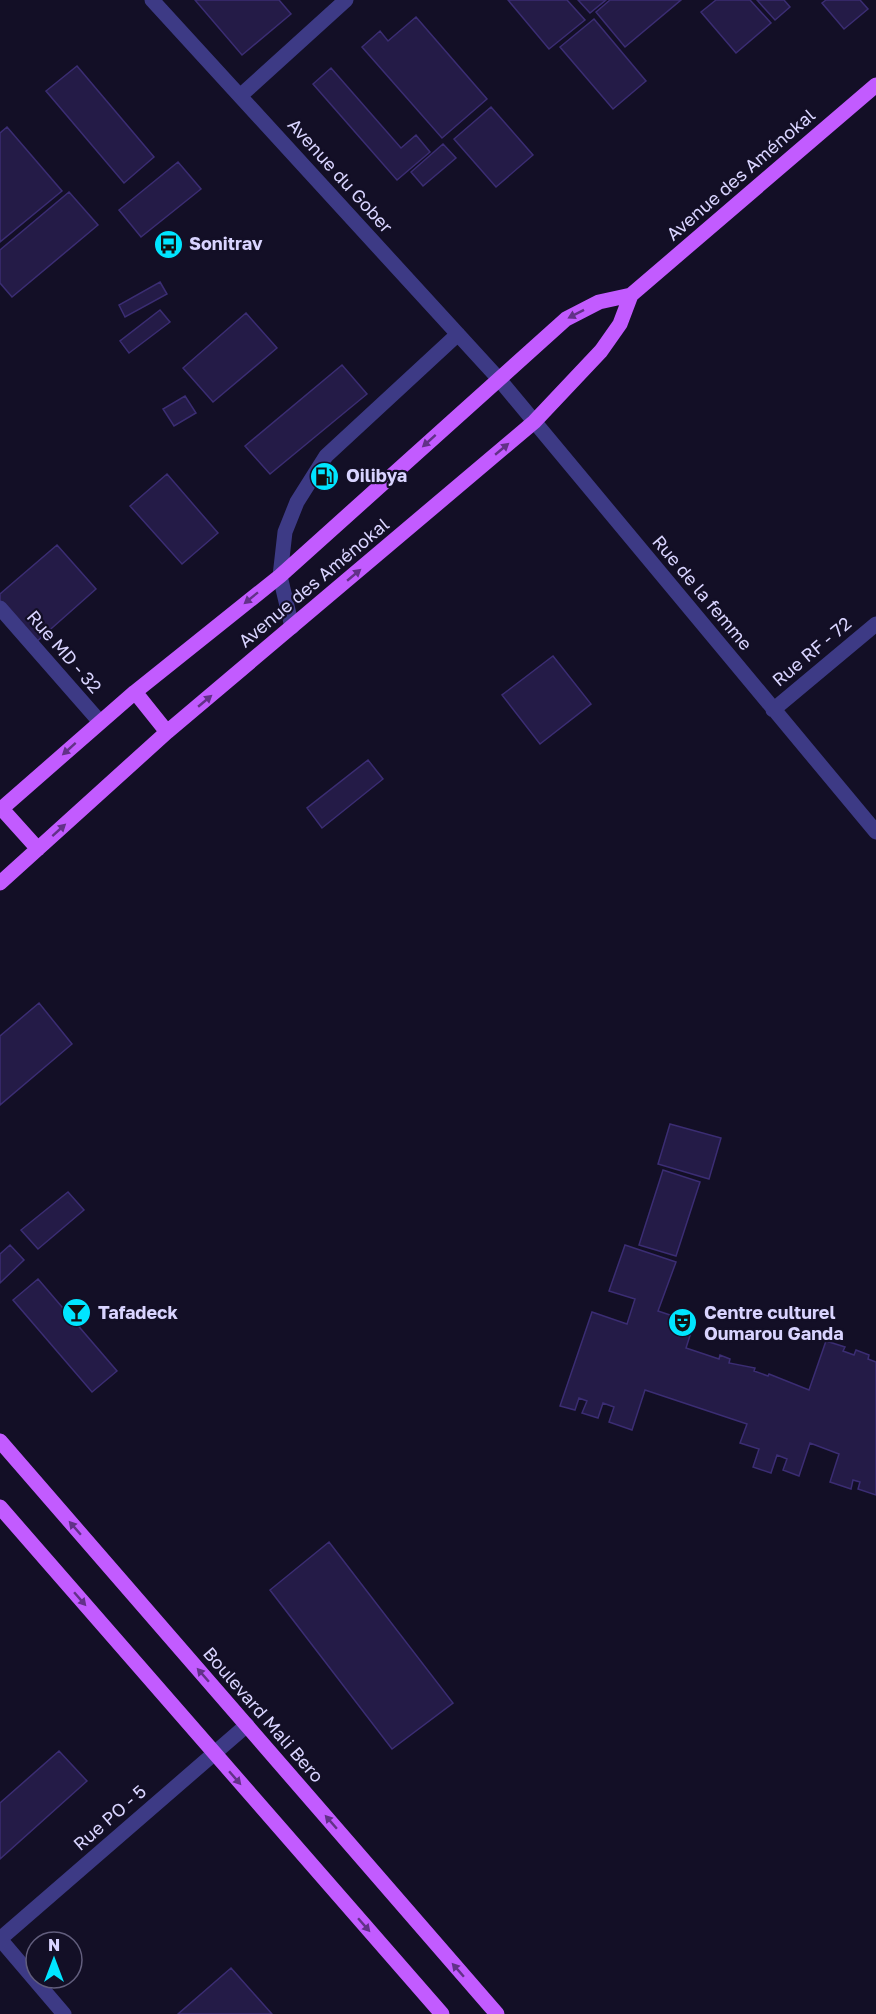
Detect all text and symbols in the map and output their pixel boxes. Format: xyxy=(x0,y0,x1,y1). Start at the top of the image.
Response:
street label: Avenue des Aménokal xyxy=(662,104,819,245)
street label: Avenue du Gober xyxy=(284,114,398,237)
bus stop icon: Sonitrav xyxy=(152,228,184,260)
place label: Sonitrav xyxy=(189,232,263,254)
one-way arrow xyxy=(567,309,584,319)
one-way arrow xyxy=(421,434,436,448)
one-way arrow xyxy=(494,442,510,455)
fuel station icon: Oilibya xyxy=(309,460,341,492)
place label: Oilibya xyxy=(346,464,407,486)
street label: Avenue des Aménokal xyxy=(234,513,393,652)
street label: Rue de la femme xyxy=(648,530,757,654)
one-way arrow xyxy=(346,569,361,582)
one-way arrow xyxy=(244,592,259,604)
street label: Rue MD - 32 xyxy=(23,605,107,697)
street label: Rue RF - 72 xyxy=(767,612,855,691)
one-way arrow xyxy=(197,694,213,707)
one-way arrow xyxy=(61,742,76,756)
one-way arrow xyxy=(51,824,66,837)
bar icon: Tafadeck xyxy=(61,1297,93,1329)
place label: Tafadeck xyxy=(98,1301,178,1323)
place label: Centre culturel Oumarou Ganda xyxy=(704,1301,844,1344)
theatre icon: Centre culturel Oumarou Ganda xyxy=(667,1307,699,1339)
one-way arrow xyxy=(69,1521,82,1536)
one-way arrow xyxy=(73,1591,86,1606)
street label: Boulevard Mali Bero xyxy=(199,1642,329,1787)
one-way arrow xyxy=(197,1668,210,1683)
one-way arrow xyxy=(228,1770,241,1785)
street label: Rue PO - 5 xyxy=(69,1780,150,1855)
one-way arrow xyxy=(324,1815,338,1830)
one-way arrow xyxy=(357,1917,370,1932)
north arrow xyxy=(24,1930,84,1990)
text: N xyxy=(48,1935,60,1955)
one-way arrow xyxy=(452,1963,465,1978)

